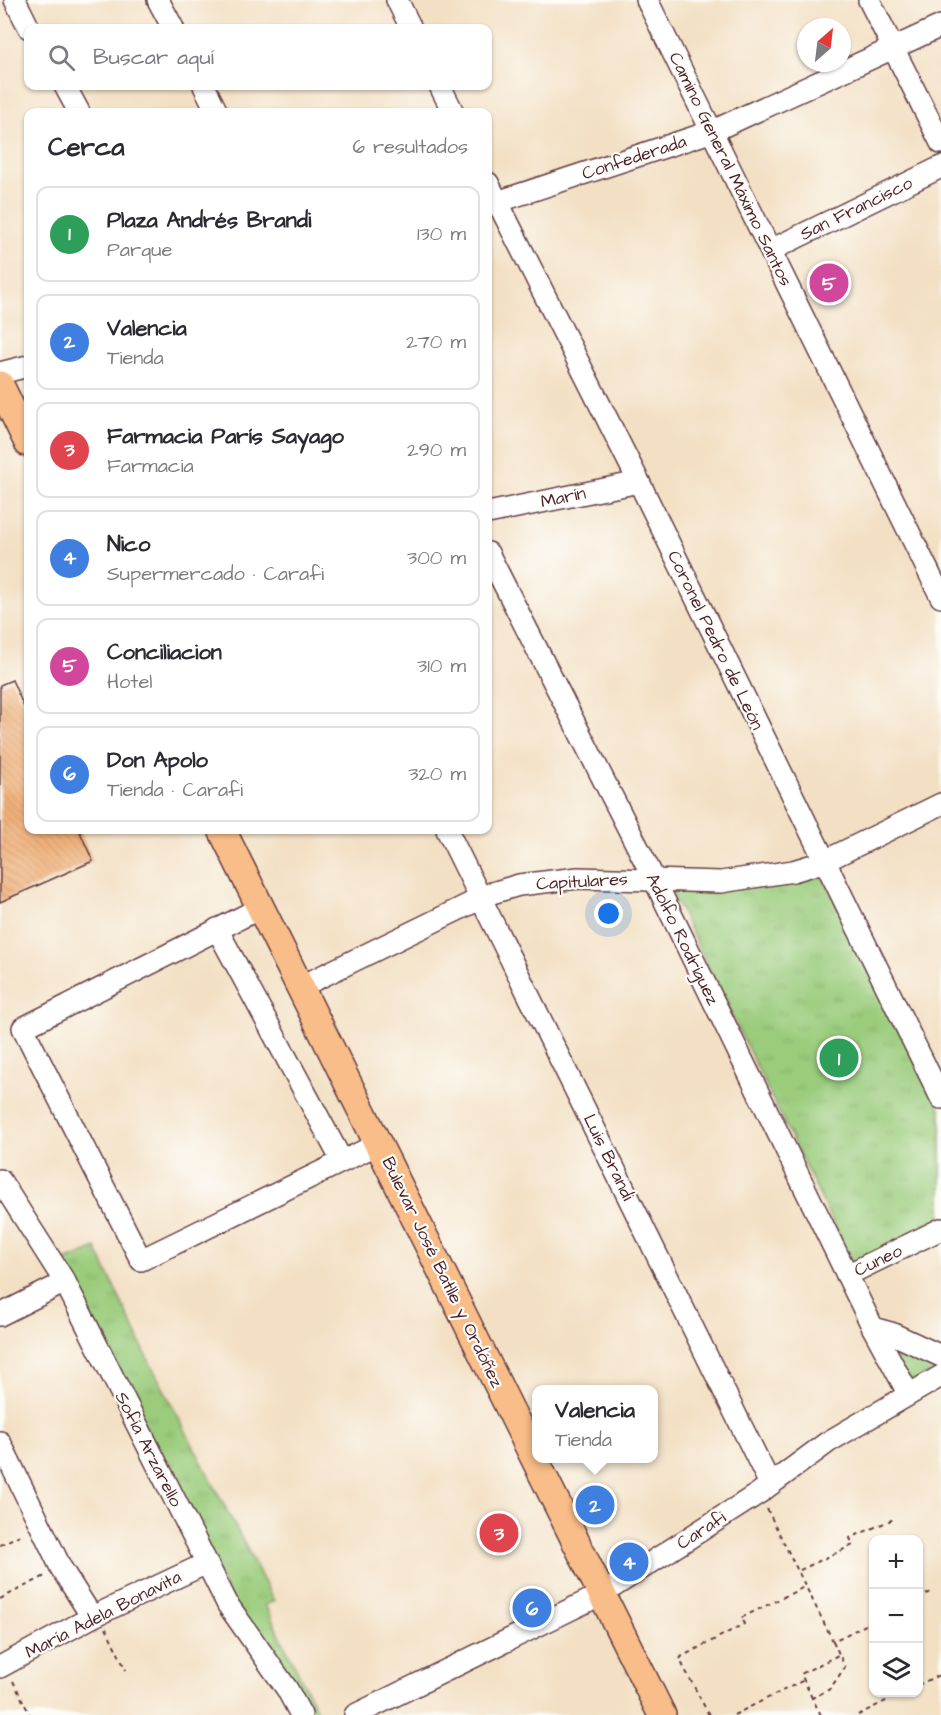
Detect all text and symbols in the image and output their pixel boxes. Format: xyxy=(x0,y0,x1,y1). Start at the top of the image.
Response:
north arrow xyxy=(797,18,851,72)
search box xyxy=(24,24,492,90)
icon: search xyxy=(45,41,78,74)
text: Buscar aquí xyxy=(93,42,214,73)
street label: Camino General Máximo Santos xyxy=(663,48,798,291)
text: Cerca xyxy=(48,129,125,165)
street label: Confederada xyxy=(579,129,690,186)
text: 6 resultados xyxy=(352,133,468,161)
street label: San Francisco xyxy=(796,170,917,246)
text: Plaza Andrés Brandi xyxy=(107,205,311,236)
text: 1 xyxy=(68,220,71,248)
text: 130 m xyxy=(417,220,466,248)
text: Parque xyxy=(107,236,172,264)
pin: 5 xyxy=(810,260,848,306)
text: Valencia xyxy=(107,313,187,344)
text: 2 xyxy=(64,328,75,356)
text: 270 m xyxy=(406,328,466,356)
text: Tienda xyxy=(107,344,164,372)
text: Farmacia París Sayago xyxy=(107,421,344,452)
text: 3 xyxy=(64,436,75,464)
text: 290 m xyxy=(407,436,466,464)
text: Farmacia xyxy=(107,452,194,480)
street label: Marín xyxy=(538,481,588,514)
text: Nico xyxy=(107,529,150,560)
text: 4 xyxy=(63,544,76,572)
text: 300 m xyxy=(407,544,466,572)
street label: Coronel Pedro de León xyxy=(661,546,770,734)
text: Supermercado · Carafi xyxy=(107,560,324,588)
text: Conciliacion xyxy=(107,637,222,668)
text: 5 xyxy=(62,652,77,680)
text: 310 m xyxy=(417,652,466,680)
text: Hotel xyxy=(107,668,152,696)
text: Don Apolo xyxy=(107,745,208,776)
text: 6 xyxy=(63,760,76,788)
text: 320 m xyxy=(408,760,466,788)
text: Tienda · Carafi xyxy=(107,776,243,804)
street label: Capitulares xyxy=(536,867,629,896)
street label: Adolfo Rodríguez xyxy=(639,869,725,1010)
your location xyxy=(594,899,623,928)
pin: 1 xyxy=(820,1036,858,1080)
street label: Luis Brandi xyxy=(577,1110,640,1205)
street label: Bulevar José Batlle y Ordóñez xyxy=(375,1153,509,1392)
street label: Cuneo xyxy=(850,1238,907,1283)
popup xyxy=(532,1385,658,1463)
street label: Sofía Arzarello xyxy=(109,1387,188,1511)
text: Valencia xyxy=(555,1395,635,1426)
text: Tienda xyxy=(555,1426,612,1454)
pin: 2 xyxy=(576,1482,614,1528)
street label: Carafi xyxy=(672,1505,731,1556)
pin: 3 xyxy=(480,1510,518,1556)
map controls xyxy=(869,1535,923,1697)
button: + xyxy=(869,1535,923,1589)
pin: 4 xyxy=(610,1540,648,1584)
street label: María Adela Bonavita xyxy=(21,1564,186,1665)
pin: 6 xyxy=(512,1586,552,1630)
button: − xyxy=(869,1589,923,1643)
button: layers xyxy=(869,1643,923,1697)

